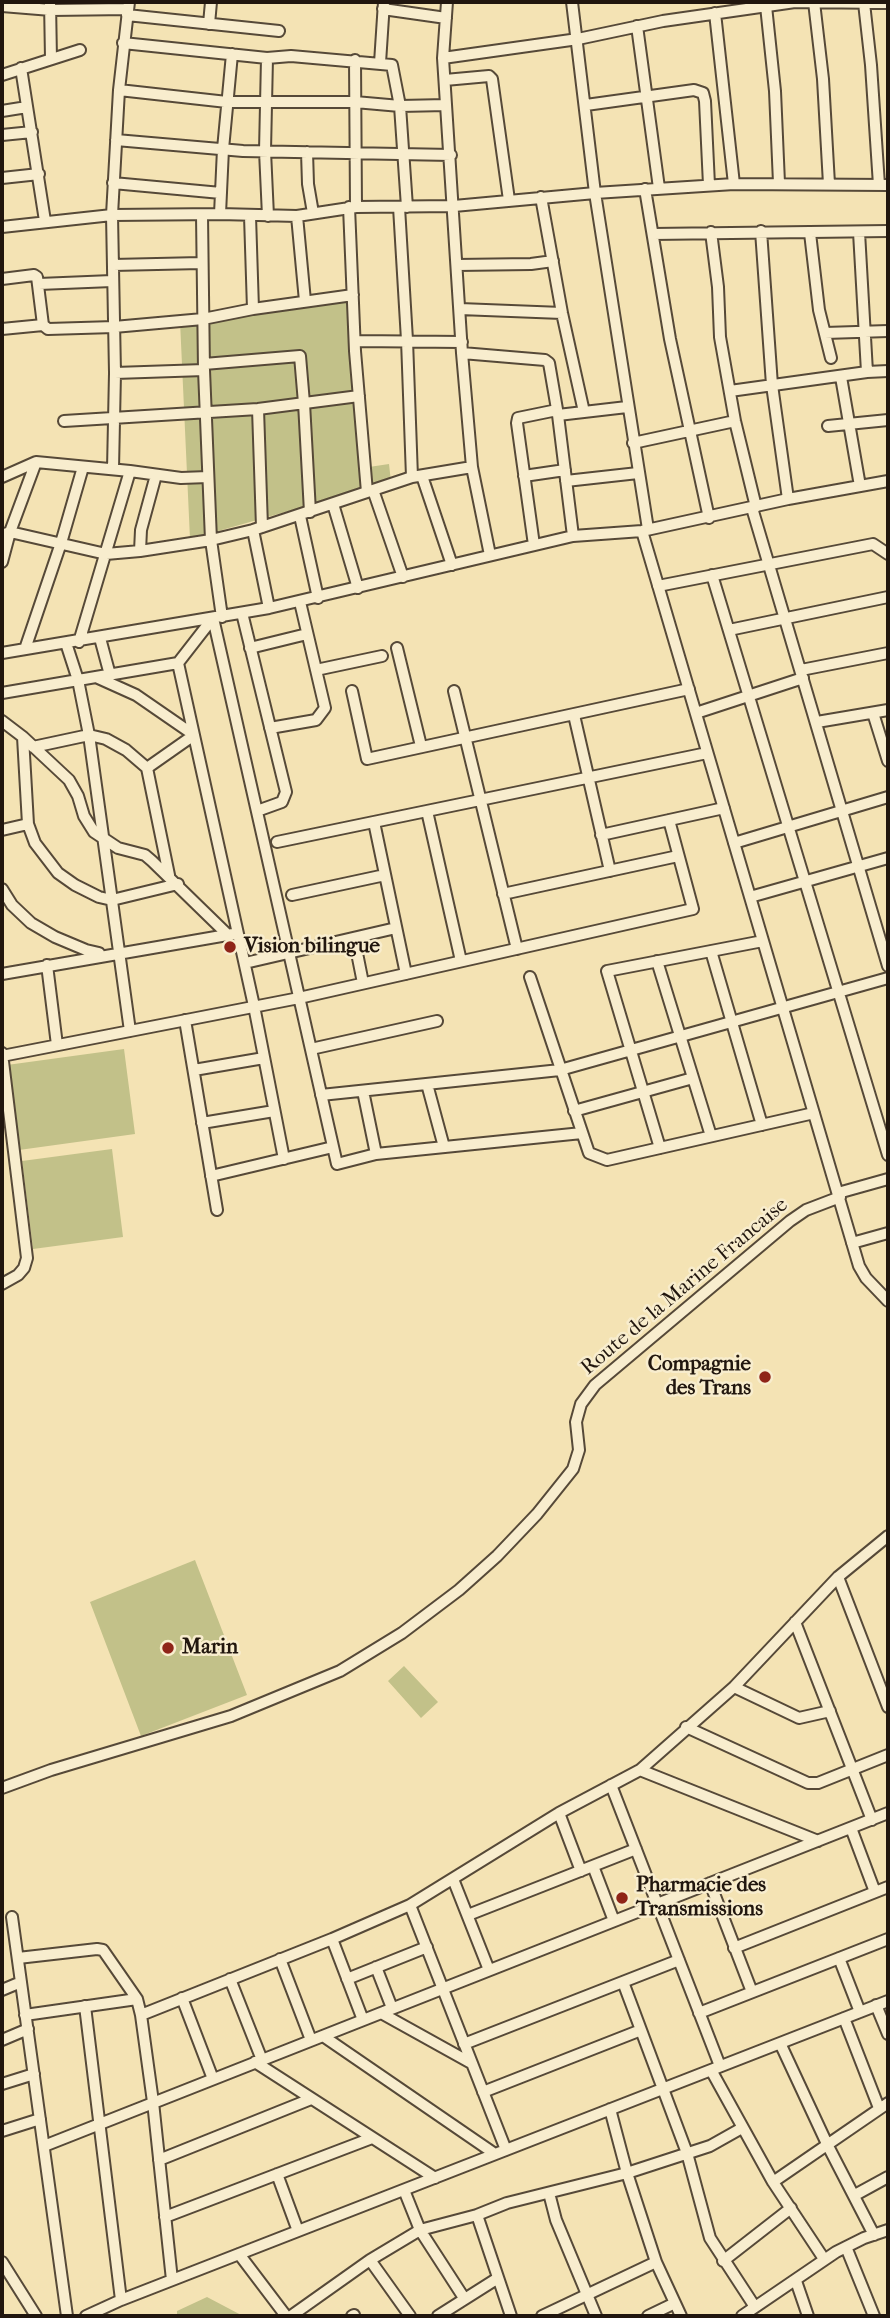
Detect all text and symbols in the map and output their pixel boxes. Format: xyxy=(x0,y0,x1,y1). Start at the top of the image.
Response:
place label: Vision bilingue xyxy=(244,934,380,960)
marker: Vision bilingue xyxy=(222,939,238,955)
street label: Route de la Marine Francaise xyxy=(576,1193,794,1381)
place label: Compagnie des Trans xyxy=(648,1352,751,1402)
marker: Compagnie des Trans xyxy=(757,1369,773,1385)
place label: Marin xyxy=(182,1635,238,1661)
marker: Marin xyxy=(160,1640,176,1656)
place label: Pharmacie des Transmissions xyxy=(636,1873,766,1923)
marker: Pharmacie des Transmissions xyxy=(614,1890,630,1906)

